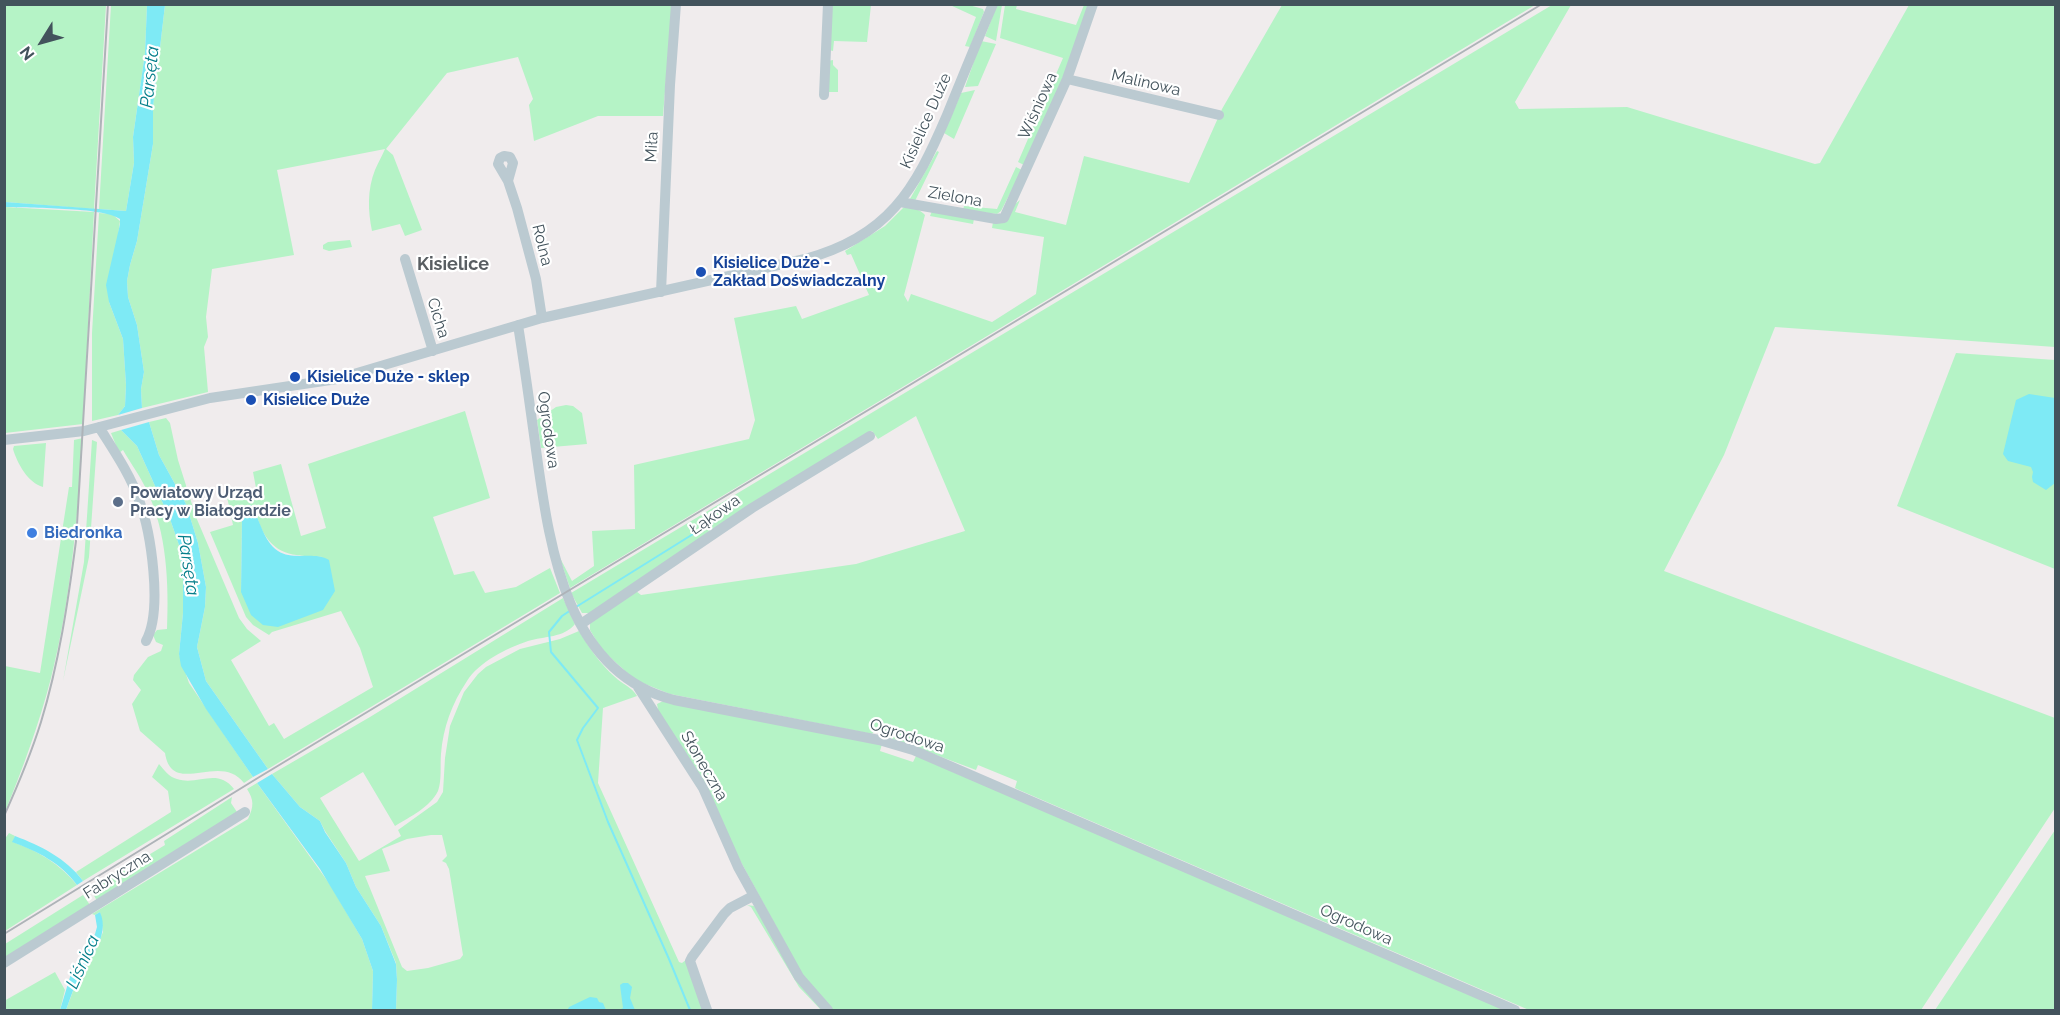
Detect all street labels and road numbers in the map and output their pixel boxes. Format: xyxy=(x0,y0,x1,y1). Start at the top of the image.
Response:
street label: Malinowa xyxy=(1109,66,1183,100)
street label: Wiśniowa xyxy=(1015,69,1061,143)
street label: Kisielice Duże xyxy=(896,70,956,172)
street label: Miła xyxy=(642,131,662,163)
street label: Zielona xyxy=(926,183,984,211)
street label: Rolna xyxy=(528,222,556,268)
street label: Cicha xyxy=(423,295,453,341)
street label: Ogrodowa xyxy=(533,390,563,470)
street label: Łąkowa xyxy=(686,491,744,539)
street label: Ogrodowa xyxy=(867,715,947,757)
street label: Słoneczna xyxy=(676,728,732,804)
street label: Fabryczna xyxy=(80,847,154,903)
street label: Ogrodowa xyxy=(1317,900,1395,950)

